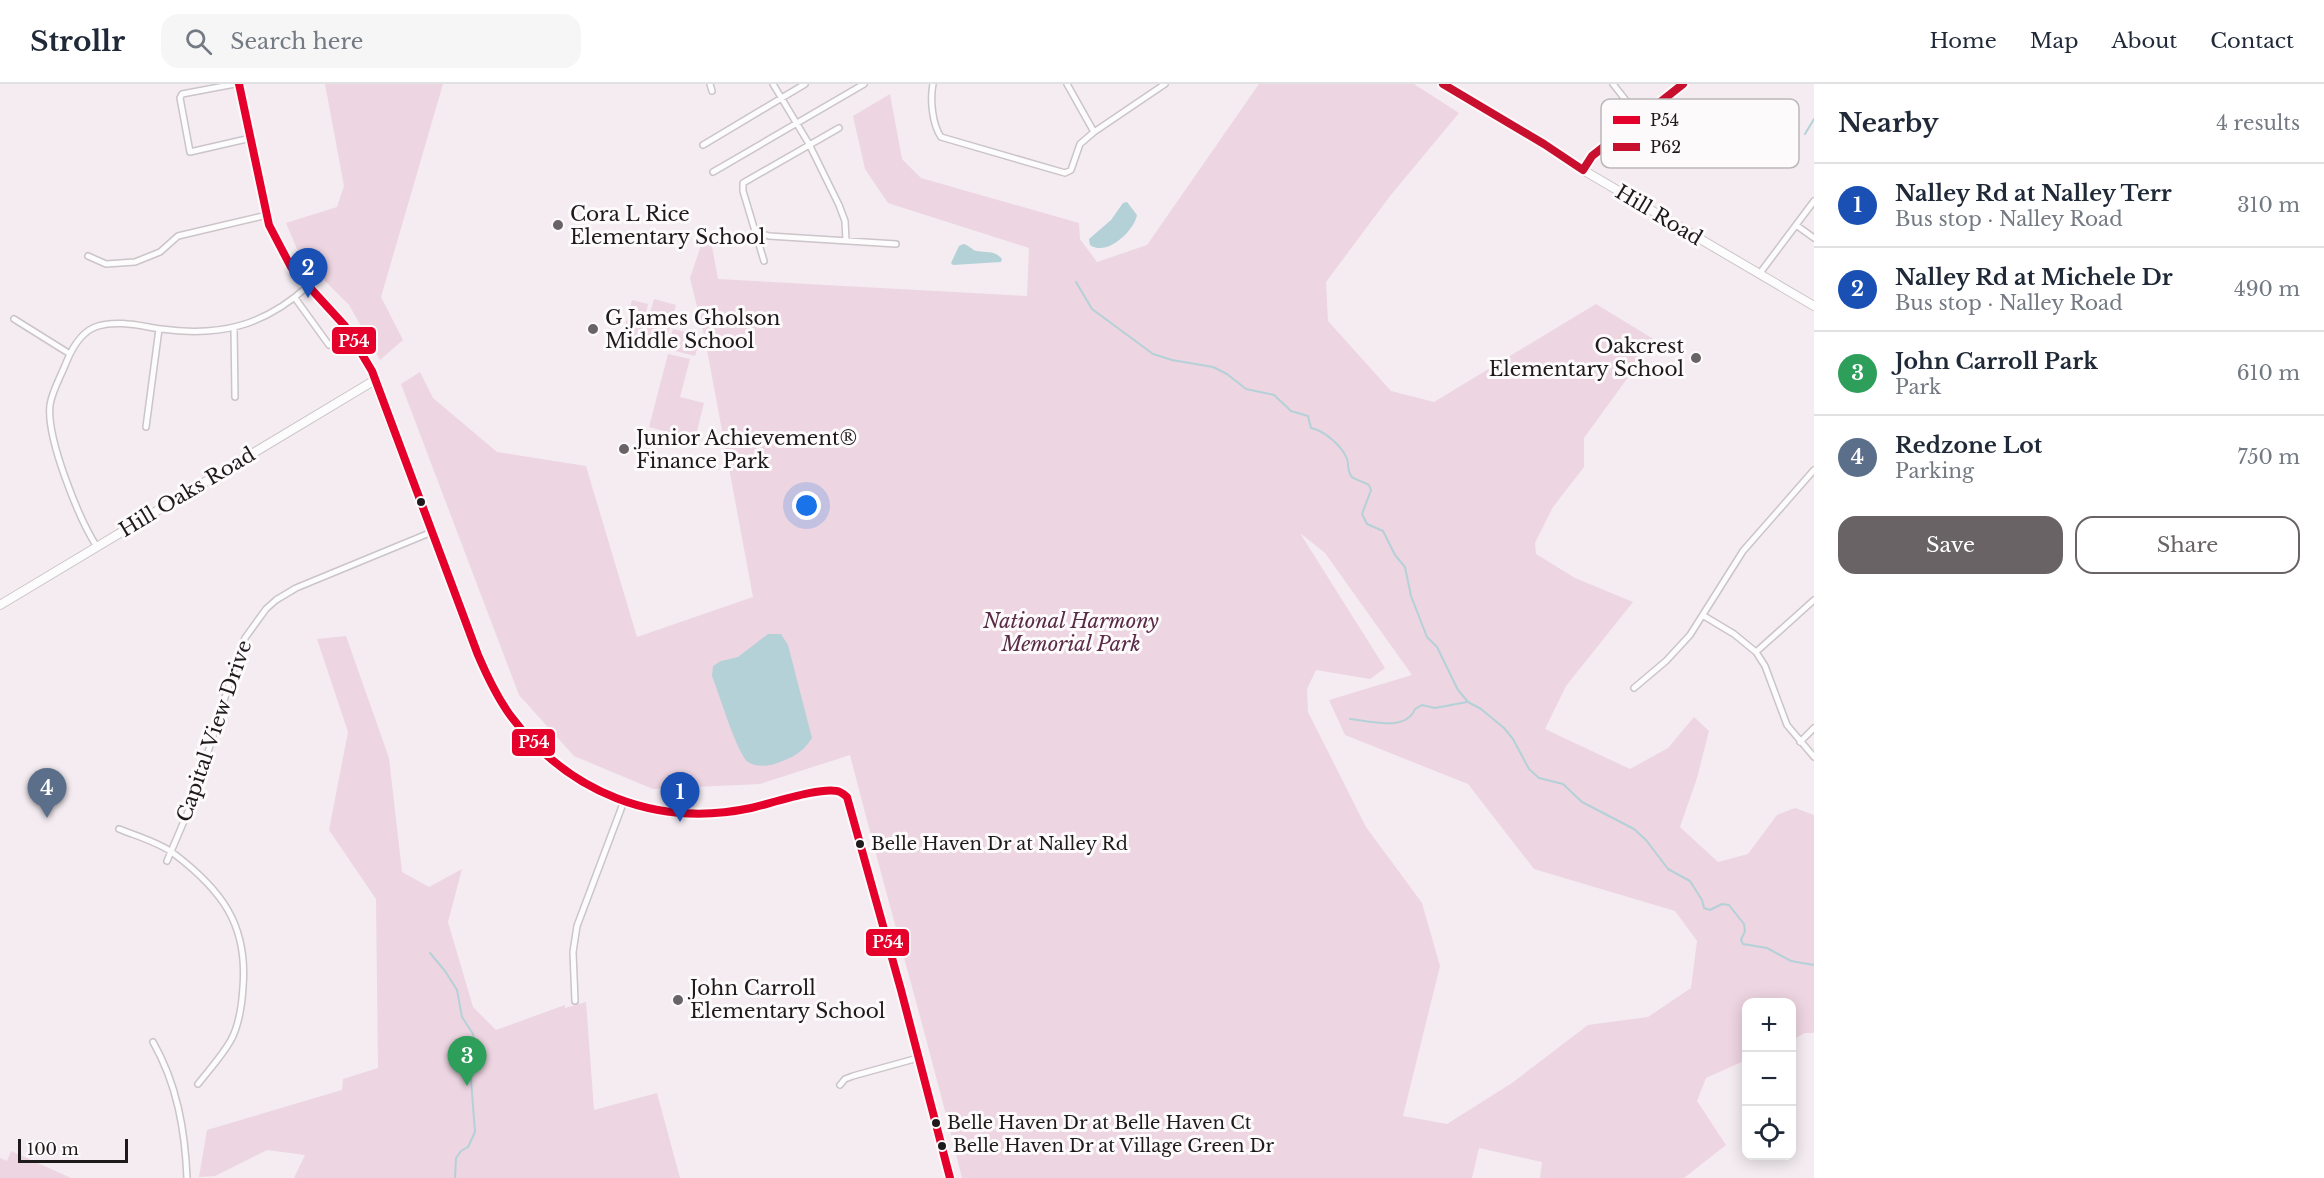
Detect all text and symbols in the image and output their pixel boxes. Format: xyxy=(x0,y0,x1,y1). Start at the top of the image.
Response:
search box xyxy=(161,14,581,68)
text: Strollr xyxy=(30,24,125,59)
icon: search xyxy=(182,25,215,58)
text: Search here xyxy=(230,28,363,55)
text: Home xyxy=(1930,28,1997,54)
text: Map xyxy=(2030,28,2078,54)
text: About xyxy=(2111,28,2177,54)
text: Contact xyxy=(2210,28,2294,54)
legend xyxy=(1601,99,1799,168)
text: Nearby xyxy=(1838,107,1939,139)
text: P54 xyxy=(1650,110,1679,130)
text: 4 results xyxy=(2216,111,2300,135)
text: P62 xyxy=(1650,137,1681,157)
street label: Hill Road xyxy=(1611,180,1707,250)
text: Nalley Rd at Nalley Terr xyxy=(1895,180,2172,207)
text: 1 xyxy=(1853,193,1862,217)
text: 310 m xyxy=(2237,193,2300,217)
place label: Cora L Rice Elementary School xyxy=(570,202,765,249)
text: Bus stop · Nalley Road xyxy=(1895,207,2123,231)
marker: Cora L Rice Elementary School xyxy=(551,218,565,232)
pin: 2 xyxy=(288,248,328,298)
text: Nalley Rd at Michele Dr xyxy=(1895,264,2173,291)
text: 2 xyxy=(1851,277,1864,301)
text: 490 m xyxy=(2234,277,2300,301)
text: Bus stop · Nalley Road xyxy=(1895,291,2123,315)
place label: G James Gholson Middle School xyxy=(605,306,781,353)
marker: G James Gholson Middle School xyxy=(586,322,600,336)
line badge: P54 xyxy=(331,326,377,355)
text: P54 xyxy=(338,331,370,351)
place label: Oakcrest Elementary School xyxy=(1489,334,1684,381)
text: John Carroll Park xyxy=(1895,348,2098,375)
marker: Oakcrest Elementary School xyxy=(1689,351,1703,365)
text: 3 xyxy=(1851,361,1864,385)
text: 610 m xyxy=(2237,361,2300,385)
text: Park xyxy=(1895,375,1941,399)
place label: Junior Achievement® Finance Park xyxy=(633,426,857,473)
text: Redzone Lot xyxy=(1895,432,2042,459)
street label: Hill Oaks Road xyxy=(115,442,259,542)
marker: Junior Achievement® Finance Park xyxy=(617,442,631,456)
text: 4 xyxy=(1851,445,1864,469)
text: 750 m xyxy=(2237,445,2300,469)
text: Parking xyxy=(1895,459,1974,483)
your location xyxy=(792,491,821,520)
unlabelled marker xyxy=(415,496,427,508)
button: Save xyxy=(1838,516,2063,574)
button: Share xyxy=(2075,516,2300,574)
park label: National Harmony Memorial Park xyxy=(982,609,1160,656)
street label: Capital View Drive xyxy=(172,637,256,825)
line badge: P54 xyxy=(511,728,556,757)
text: P54 xyxy=(518,732,550,752)
pin: 4 xyxy=(28,768,66,818)
pin: 1 xyxy=(660,772,700,822)
place label: Belle Haven Dr at Nalley Rd xyxy=(871,833,1128,855)
marker: Belle Haven Dr at Nalley Rd xyxy=(854,838,866,850)
line badge: P54 xyxy=(865,928,910,957)
text: P54 xyxy=(872,932,904,952)
place label: John Carroll Elementary School xyxy=(687,976,885,1023)
marker: John Carroll Elementary School xyxy=(671,993,685,1007)
map controls xyxy=(1742,998,1796,1160)
button: + xyxy=(1742,998,1796,1052)
pin: 3 xyxy=(448,1036,486,1086)
button: − xyxy=(1742,1052,1796,1106)
button: locate xyxy=(1742,1106,1796,1160)
place label: Belle Haven Dr at Belle Haven Ct xyxy=(947,1112,1252,1134)
marker: Belle Haven Dr at Belle Haven Ct xyxy=(930,1117,942,1129)
place label: Belle Haven Dr at Village Green Dr xyxy=(953,1135,1275,1157)
scale bar xyxy=(18,1136,128,1164)
text: 100 m xyxy=(27,1139,79,1159)
marker: Belle Haven Dr at Village Green Dr xyxy=(936,1140,948,1152)

